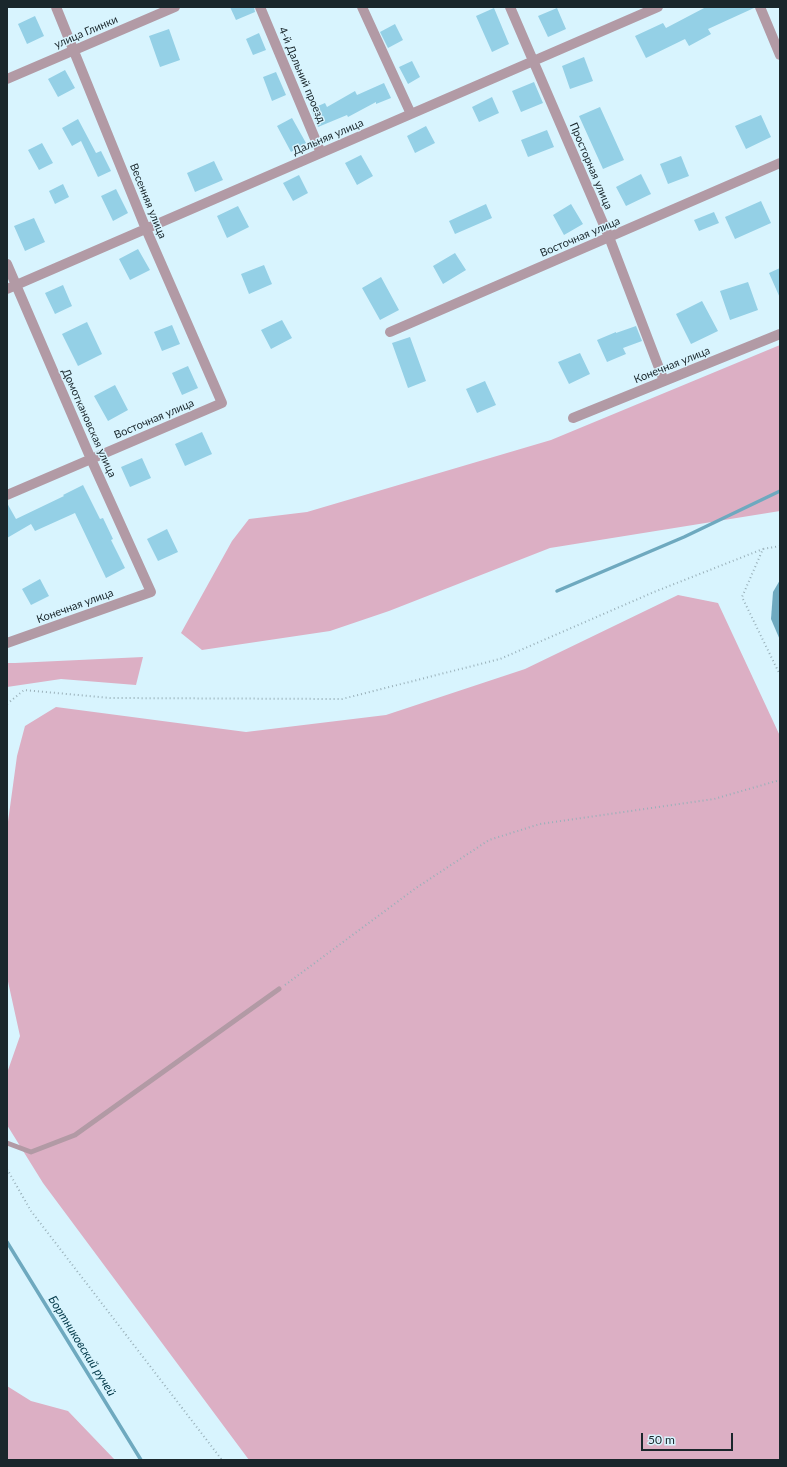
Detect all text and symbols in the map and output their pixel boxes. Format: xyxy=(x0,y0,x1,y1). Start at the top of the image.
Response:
street label: улица Глинки xyxy=(52,13,120,51)
street label: 4-й Дальний проезд xyxy=(276,25,328,125)
street label: Дальняя улица xyxy=(291,116,365,158)
street label: Просторная улица xyxy=(567,120,615,212)
street label: Весенняя улица xyxy=(127,161,169,241)
street label: Восточная улица xyxy=(538,214,622,260)
street label: Конечная улица xyxy=(632,344,712,386)
street label: Домоткановская улица xyxy=(59,367,119,479)
street label: Восточная улица xyxy=(112,396,196,442)
street label: Конечная улица xyxy=(35,586,115,626)
water label: Бортниковский ручей xyxy=(45,1293,119,1399)
scale bar xyxy=(643,1425,735,1451)
text: 50 m xyxy=(648,1432,675,1447)

